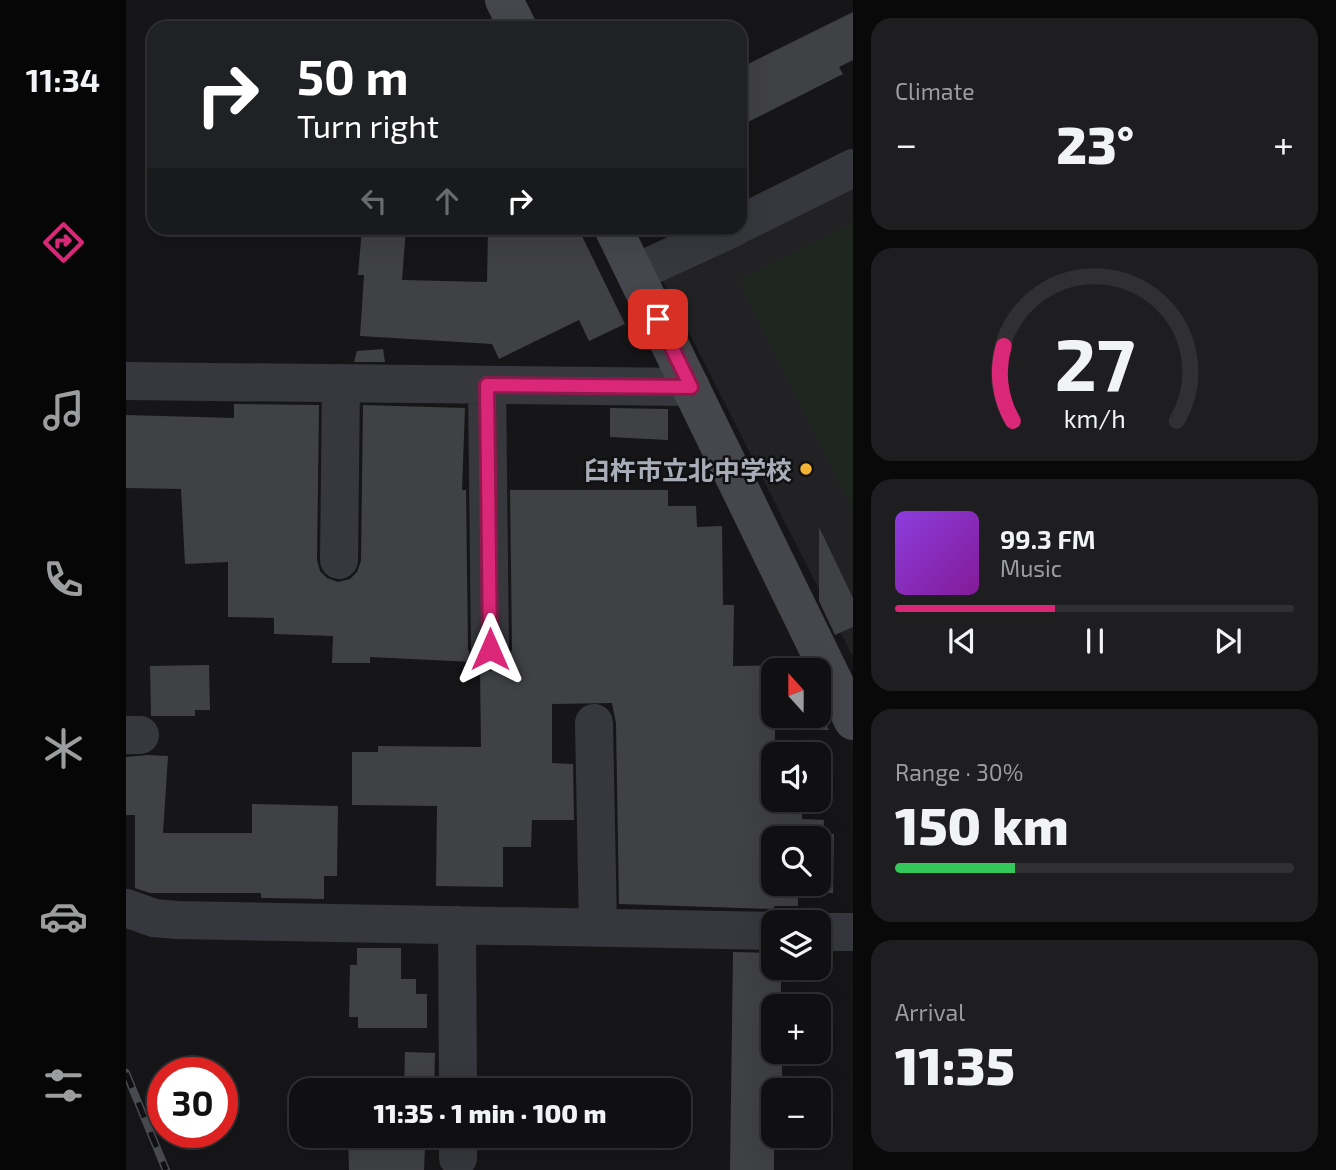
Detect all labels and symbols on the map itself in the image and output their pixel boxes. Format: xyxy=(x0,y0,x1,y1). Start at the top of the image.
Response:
pin xyxy=(628,289,688,349)
place label: 臼杵市立北中学校 xyxy=(584,454,792,485)
marker: 臼杵市立北中学校 xyxy=(798,461,814,477)
position arrow xyxy=(453,612,527,686)
north arrow xyxy=(761,658,831,728)
speed limit sign: 30 xyxy=(147,1057,238,1148)

